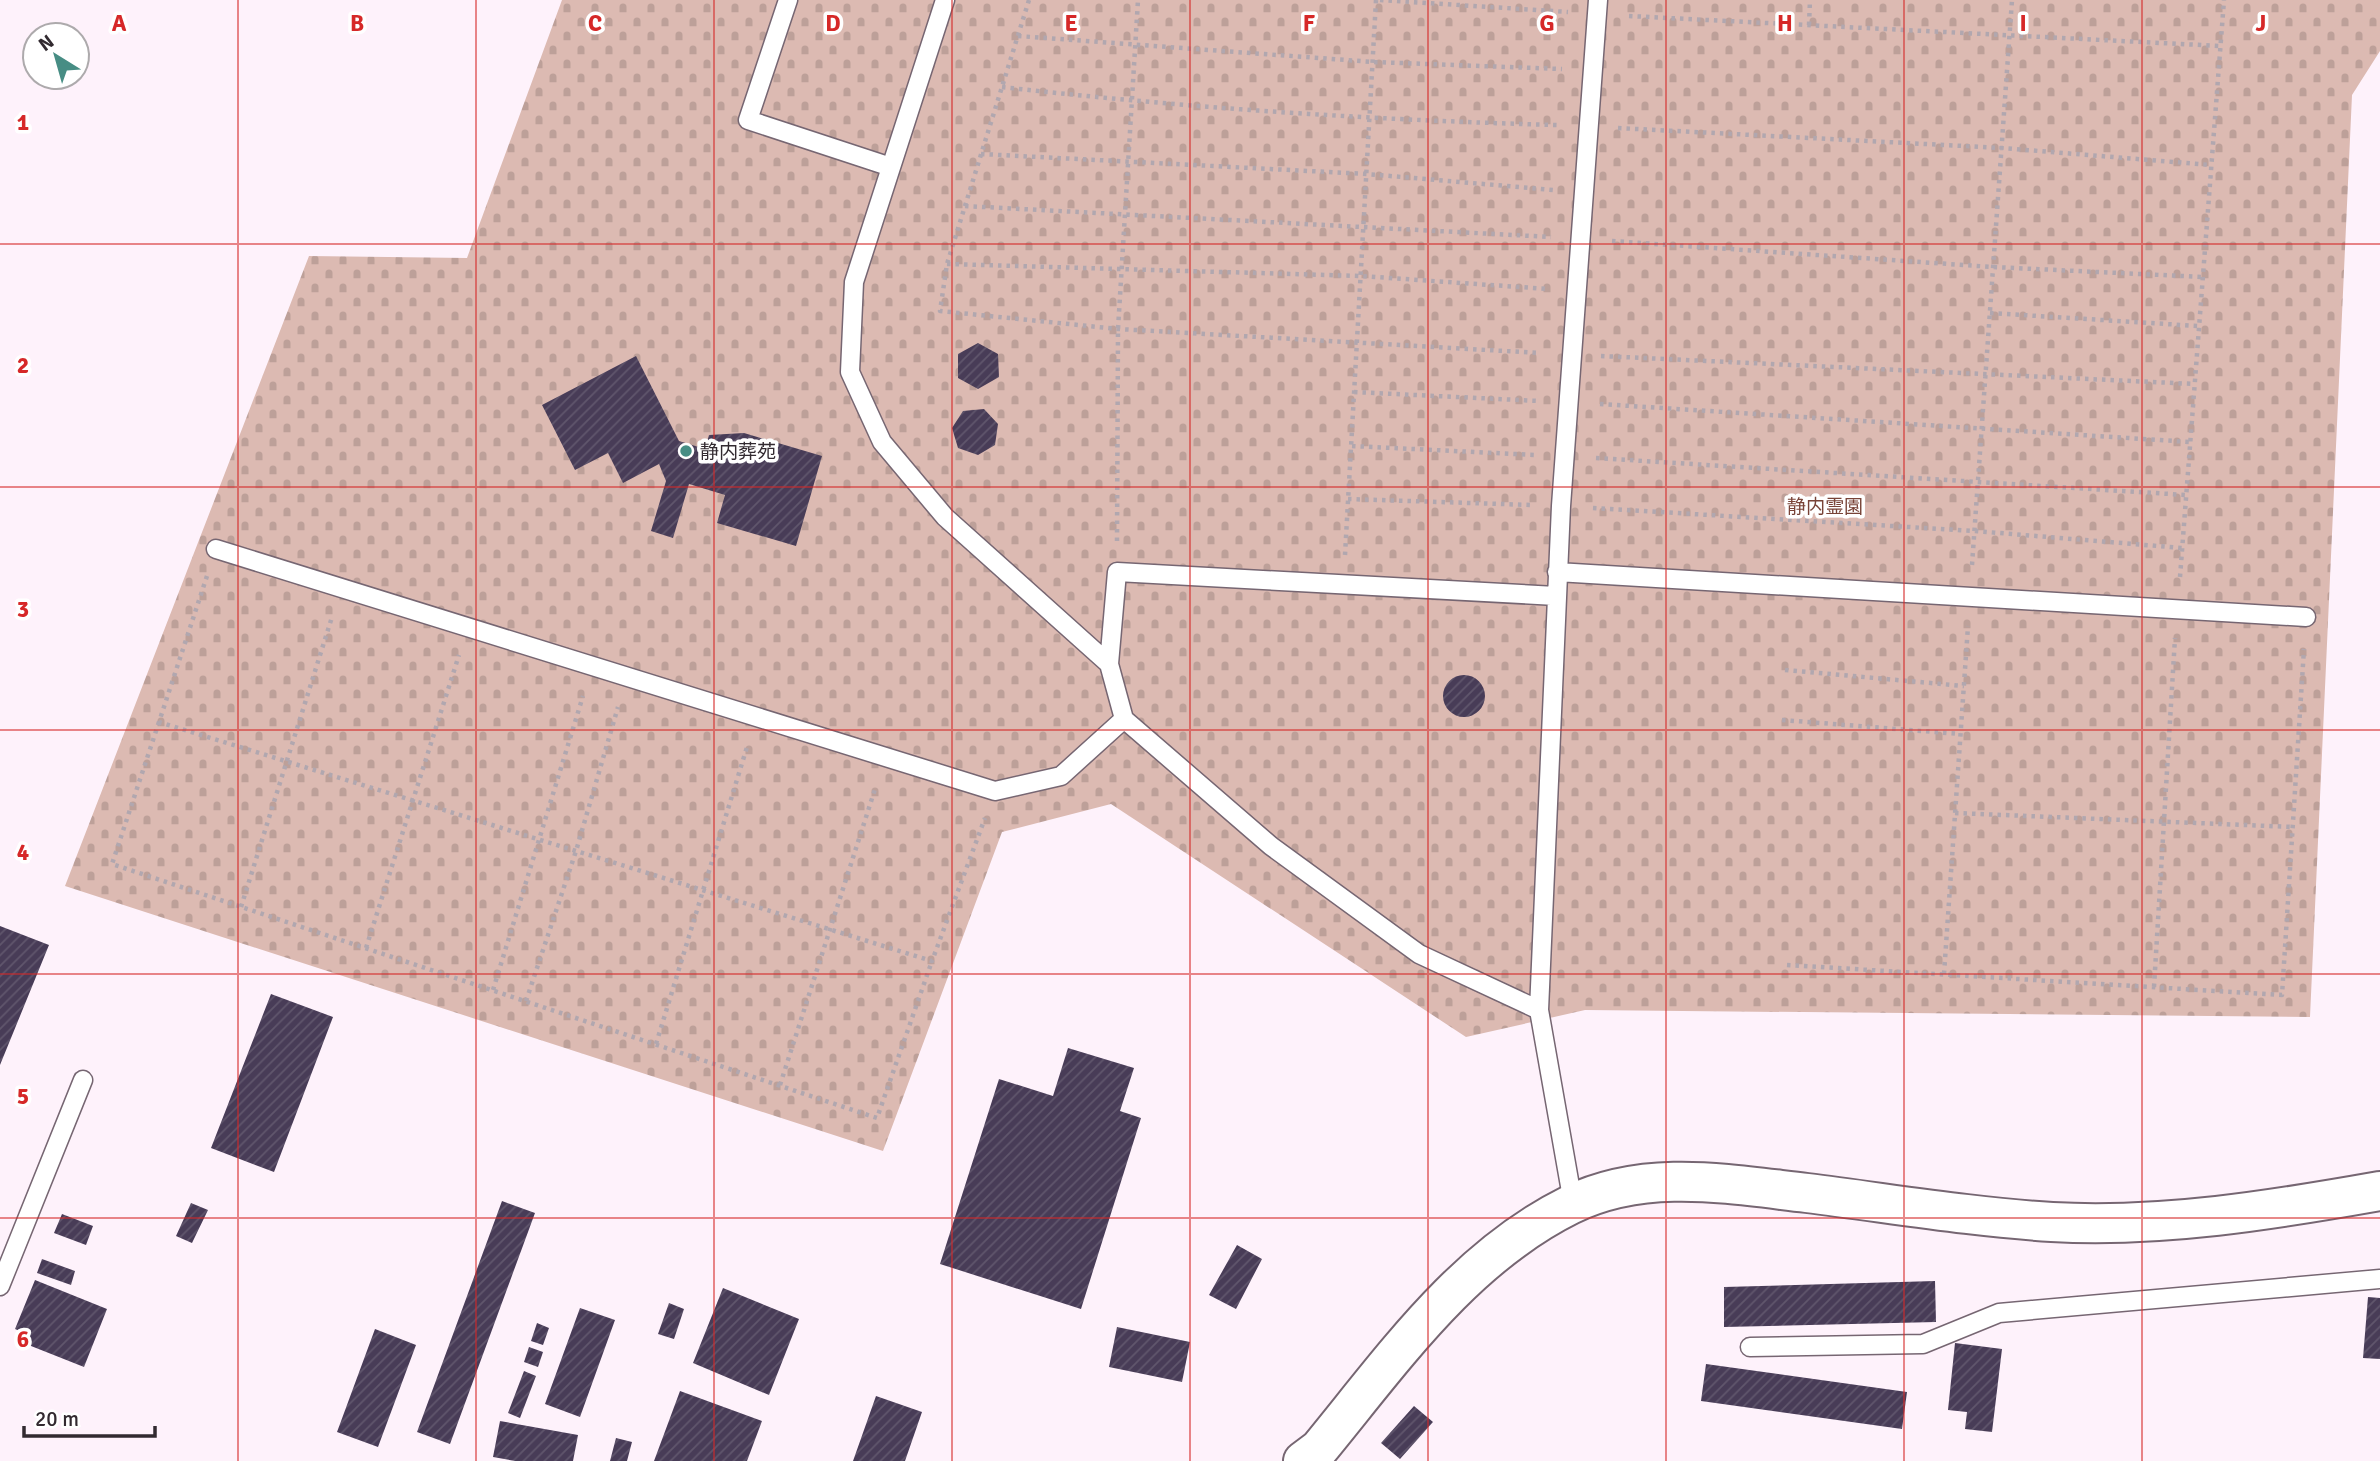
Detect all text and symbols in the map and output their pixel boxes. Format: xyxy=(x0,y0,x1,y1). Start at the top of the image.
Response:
text: A xyxy=(112,9,127,38)
text: B xyxy=(350,9,364,38)
text: C xyxy=(588,9,602,38)
text: D xyxy=(825,9,841,38)
text: E xyxy=(1064,9,1078,38)
text: F xyxy=(1303,9,1315,38)
text: G xyxy=(1539,9,1555,38)
text: H xyxy=(1777,9,1793,38)
text: I xyxy=(2019,9,2027,38)
text: J xyxy=(2256,9,2266,38)
north arrow xyxy=(21,21,91,91)
text: N xyxy=(34,30,59,57)
text: 1 xyxy=(17,108,29,137)
text: 2 xyxy=(17,351,29,380)
place label: 静内葬苑 xyxy=(700,440,776,464)
marker: 静内葬苑 xyxy=(678,443,694,459)
park label: 静内霊園 xyxy=(1787,495,1863,519)
text: 3 xyxy=(17,595,29,624)
text: 4 xyxy=(17,838,29,867)
text: 5 xyxy=(17,1082,29,1111)
text: 6 xyxy=(17,1325,29,1354)
scale bar xyxy=(24,1394,156,1438)
text: 20 m xyxy=(35,1406,79,1432)

